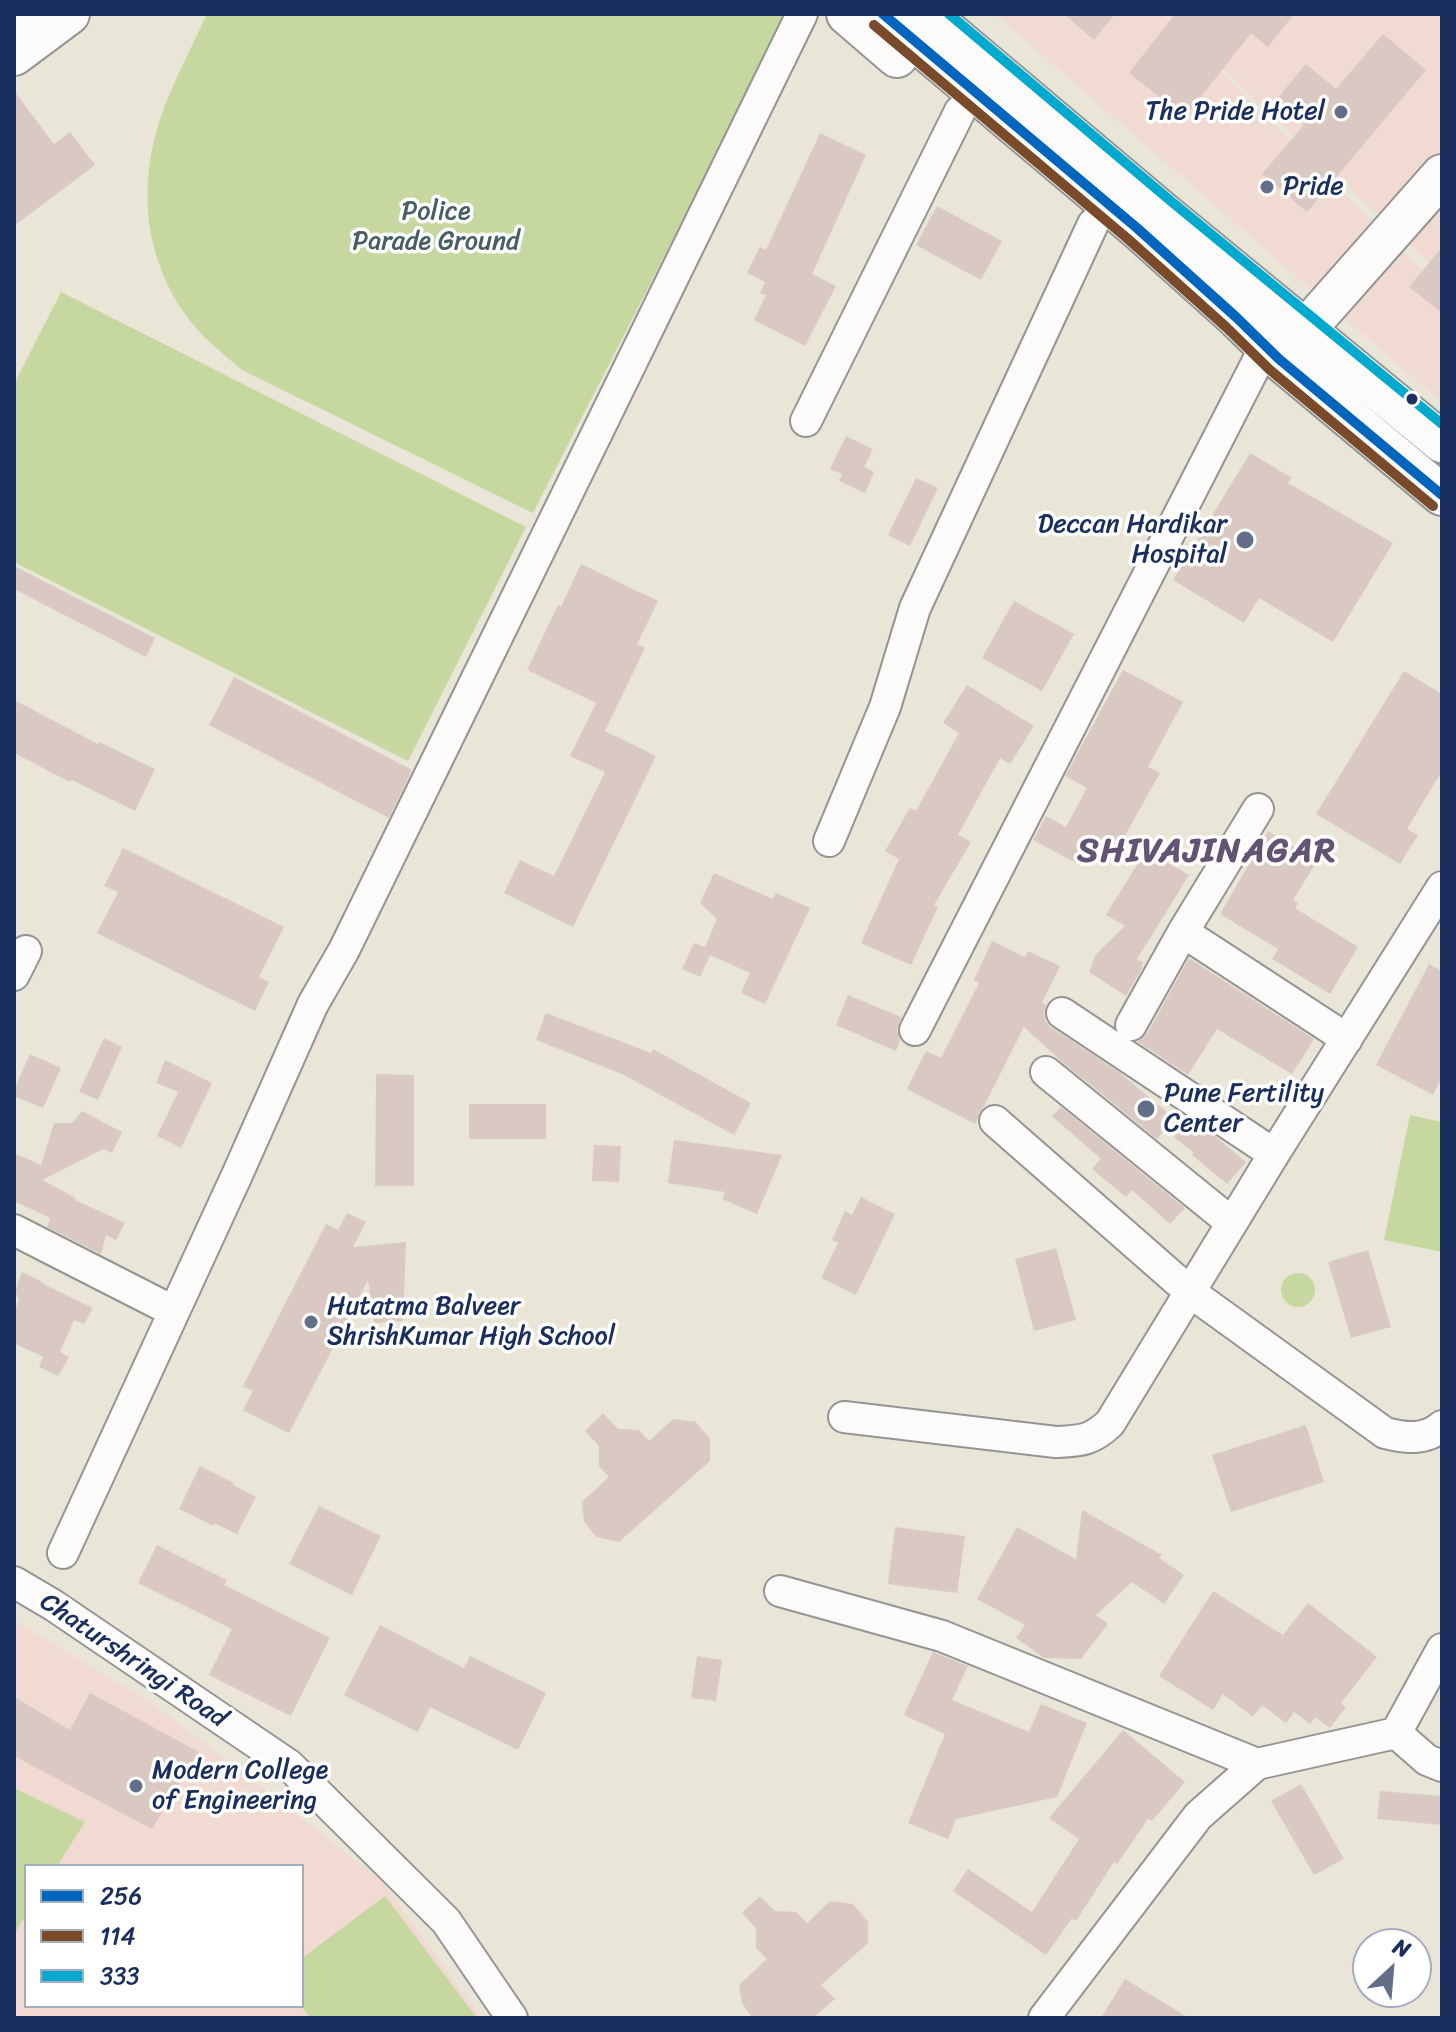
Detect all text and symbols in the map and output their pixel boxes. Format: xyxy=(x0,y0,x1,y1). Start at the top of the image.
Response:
place label: The Pride Hotel xyxy=(1146,96,1325,128)
marker: The Pride Hotel xyxy=(1332,103,1350,121)
place label: Pride xyxy=(1283,171,1344,203)
marker: Pride xyxy=(1258,178,1276,196)
park label: Police Parade Ground xyxy=(352,196,520,258)
unlabelled marker xyxy=(1404,391,1420,407)
place label: Deccan Hardikar Hospital xyxy=(1038,509,1227,570)
marker: Deccan Hardikar Hospital xyxy=(1234,529,1256,551)
district label: SHIVAJINAGAR xyxy=(1076,832,1338,872)
place label: Pune Fertility Center xyxy=(1164,1078,1324,1140)
marker: Pune Fertility Center xyxy=(1135,1098,1157,1120)
place label: Hutatma Balveer ShrishKumar High School xyxy=(327,1291,615,1352)
marker: Hutatma Balveer ShrishKumar High School xyxy=(302,1313,320,1331)
street label: Chaturshringi Road xyxy=(33,1587,233,1735)
place label: Modern College of Engineering xyxy=(152,1755,328,1816)
marker: Modern College of Engineering xyxy=(127,1777,145,1795)
legend xyxy=(24,1864,304,2008)
text: 256 xyxy=(100,1875,142,1917)
text: 114 xyxy=(100,1915,136,1957)
text: N xyxy=(1386,1927,1417,1969)
north arrow xyxy=(1352,1928,1432,2008)
text: 333 xyxy=(100,1955,140,1997)

